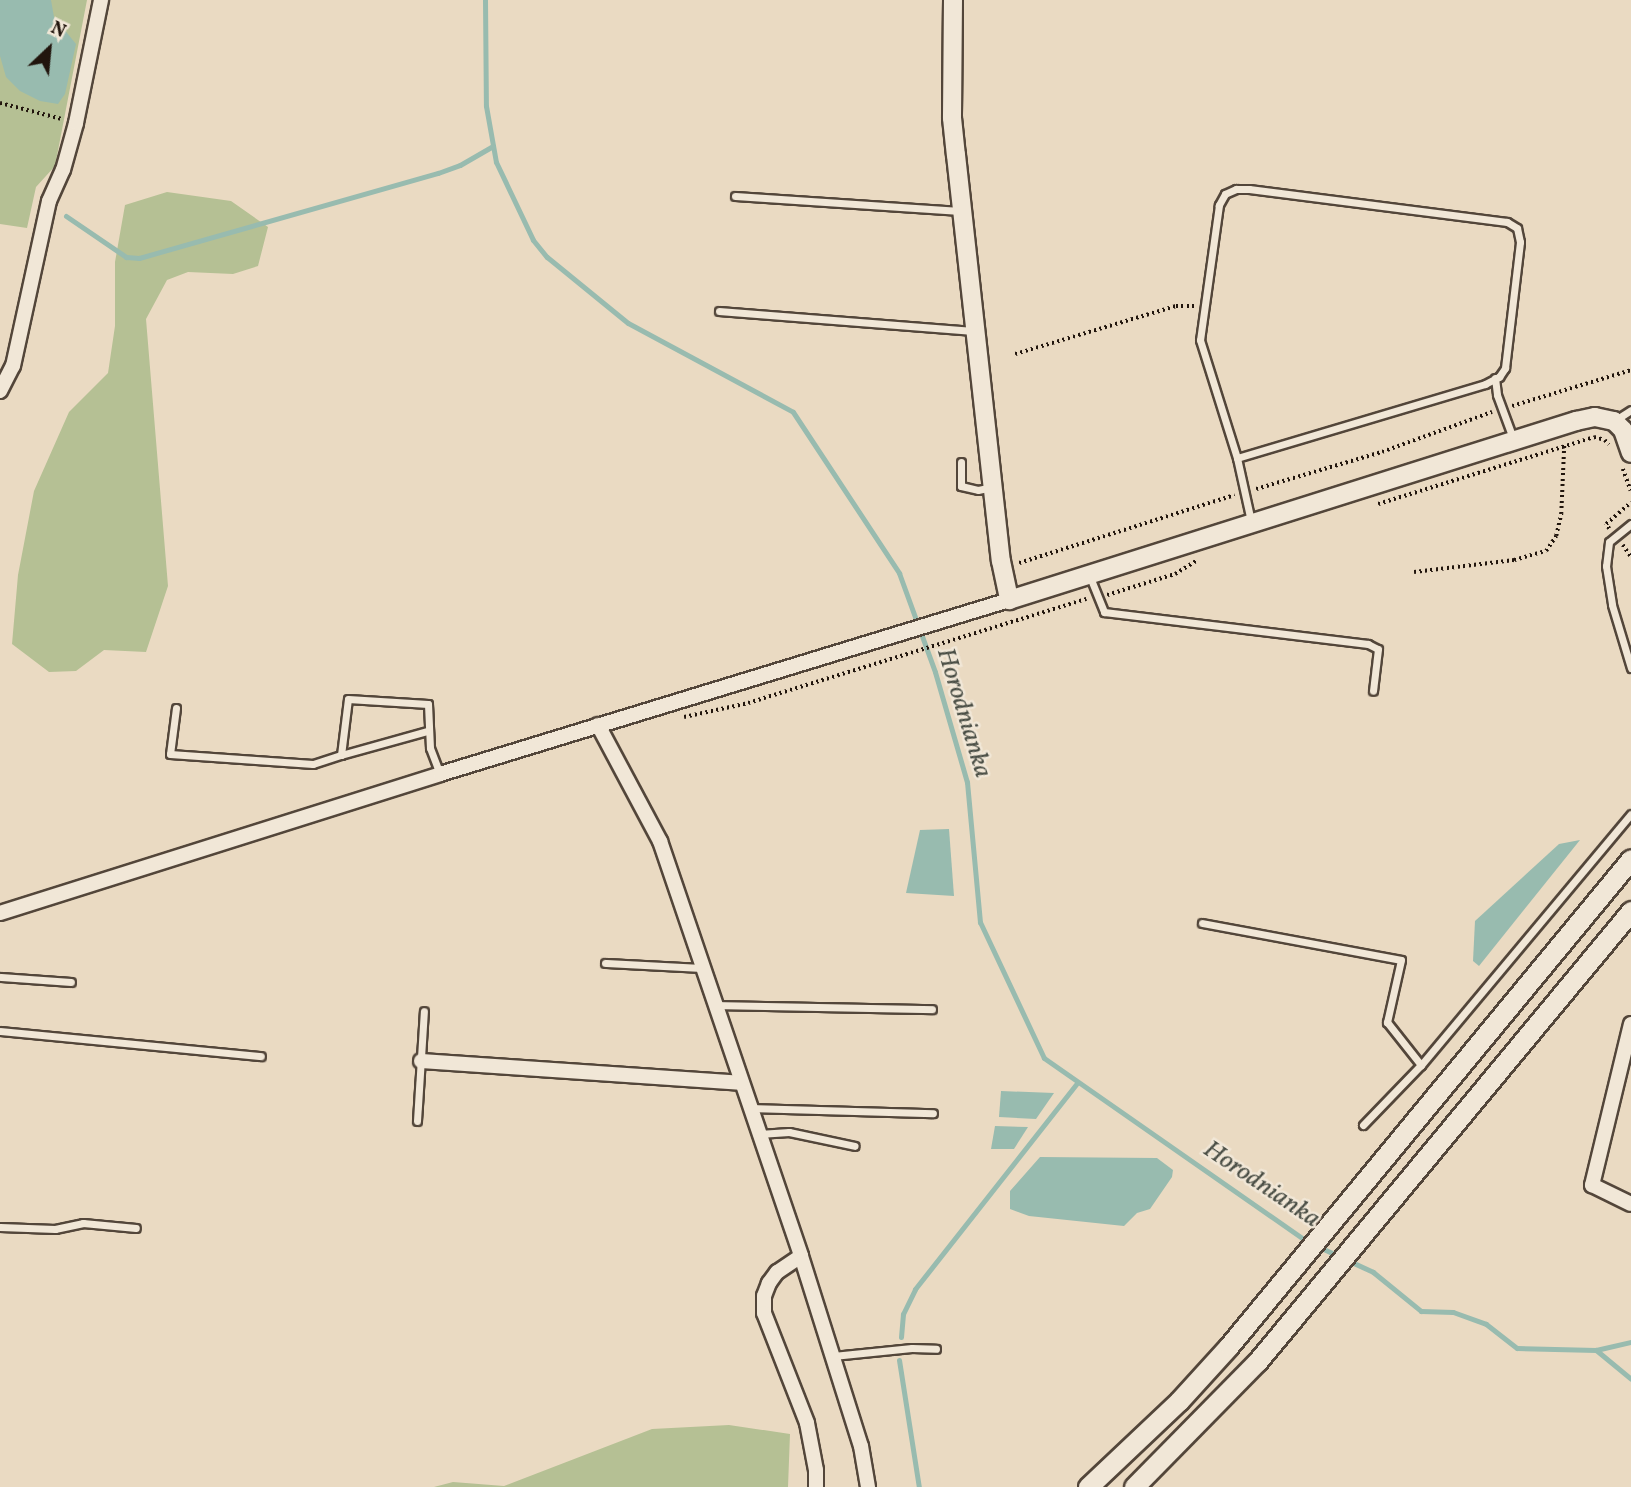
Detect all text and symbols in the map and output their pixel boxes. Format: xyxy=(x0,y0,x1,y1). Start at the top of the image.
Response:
north arrow xyxy=(14,14,84,84)
text: N xyxy=(46,15,70,45)
water label: Horodnianka xyxy=(928,644,998,782)
water label: Horodnianka xyxy=(1197,1135,1325,1235)

